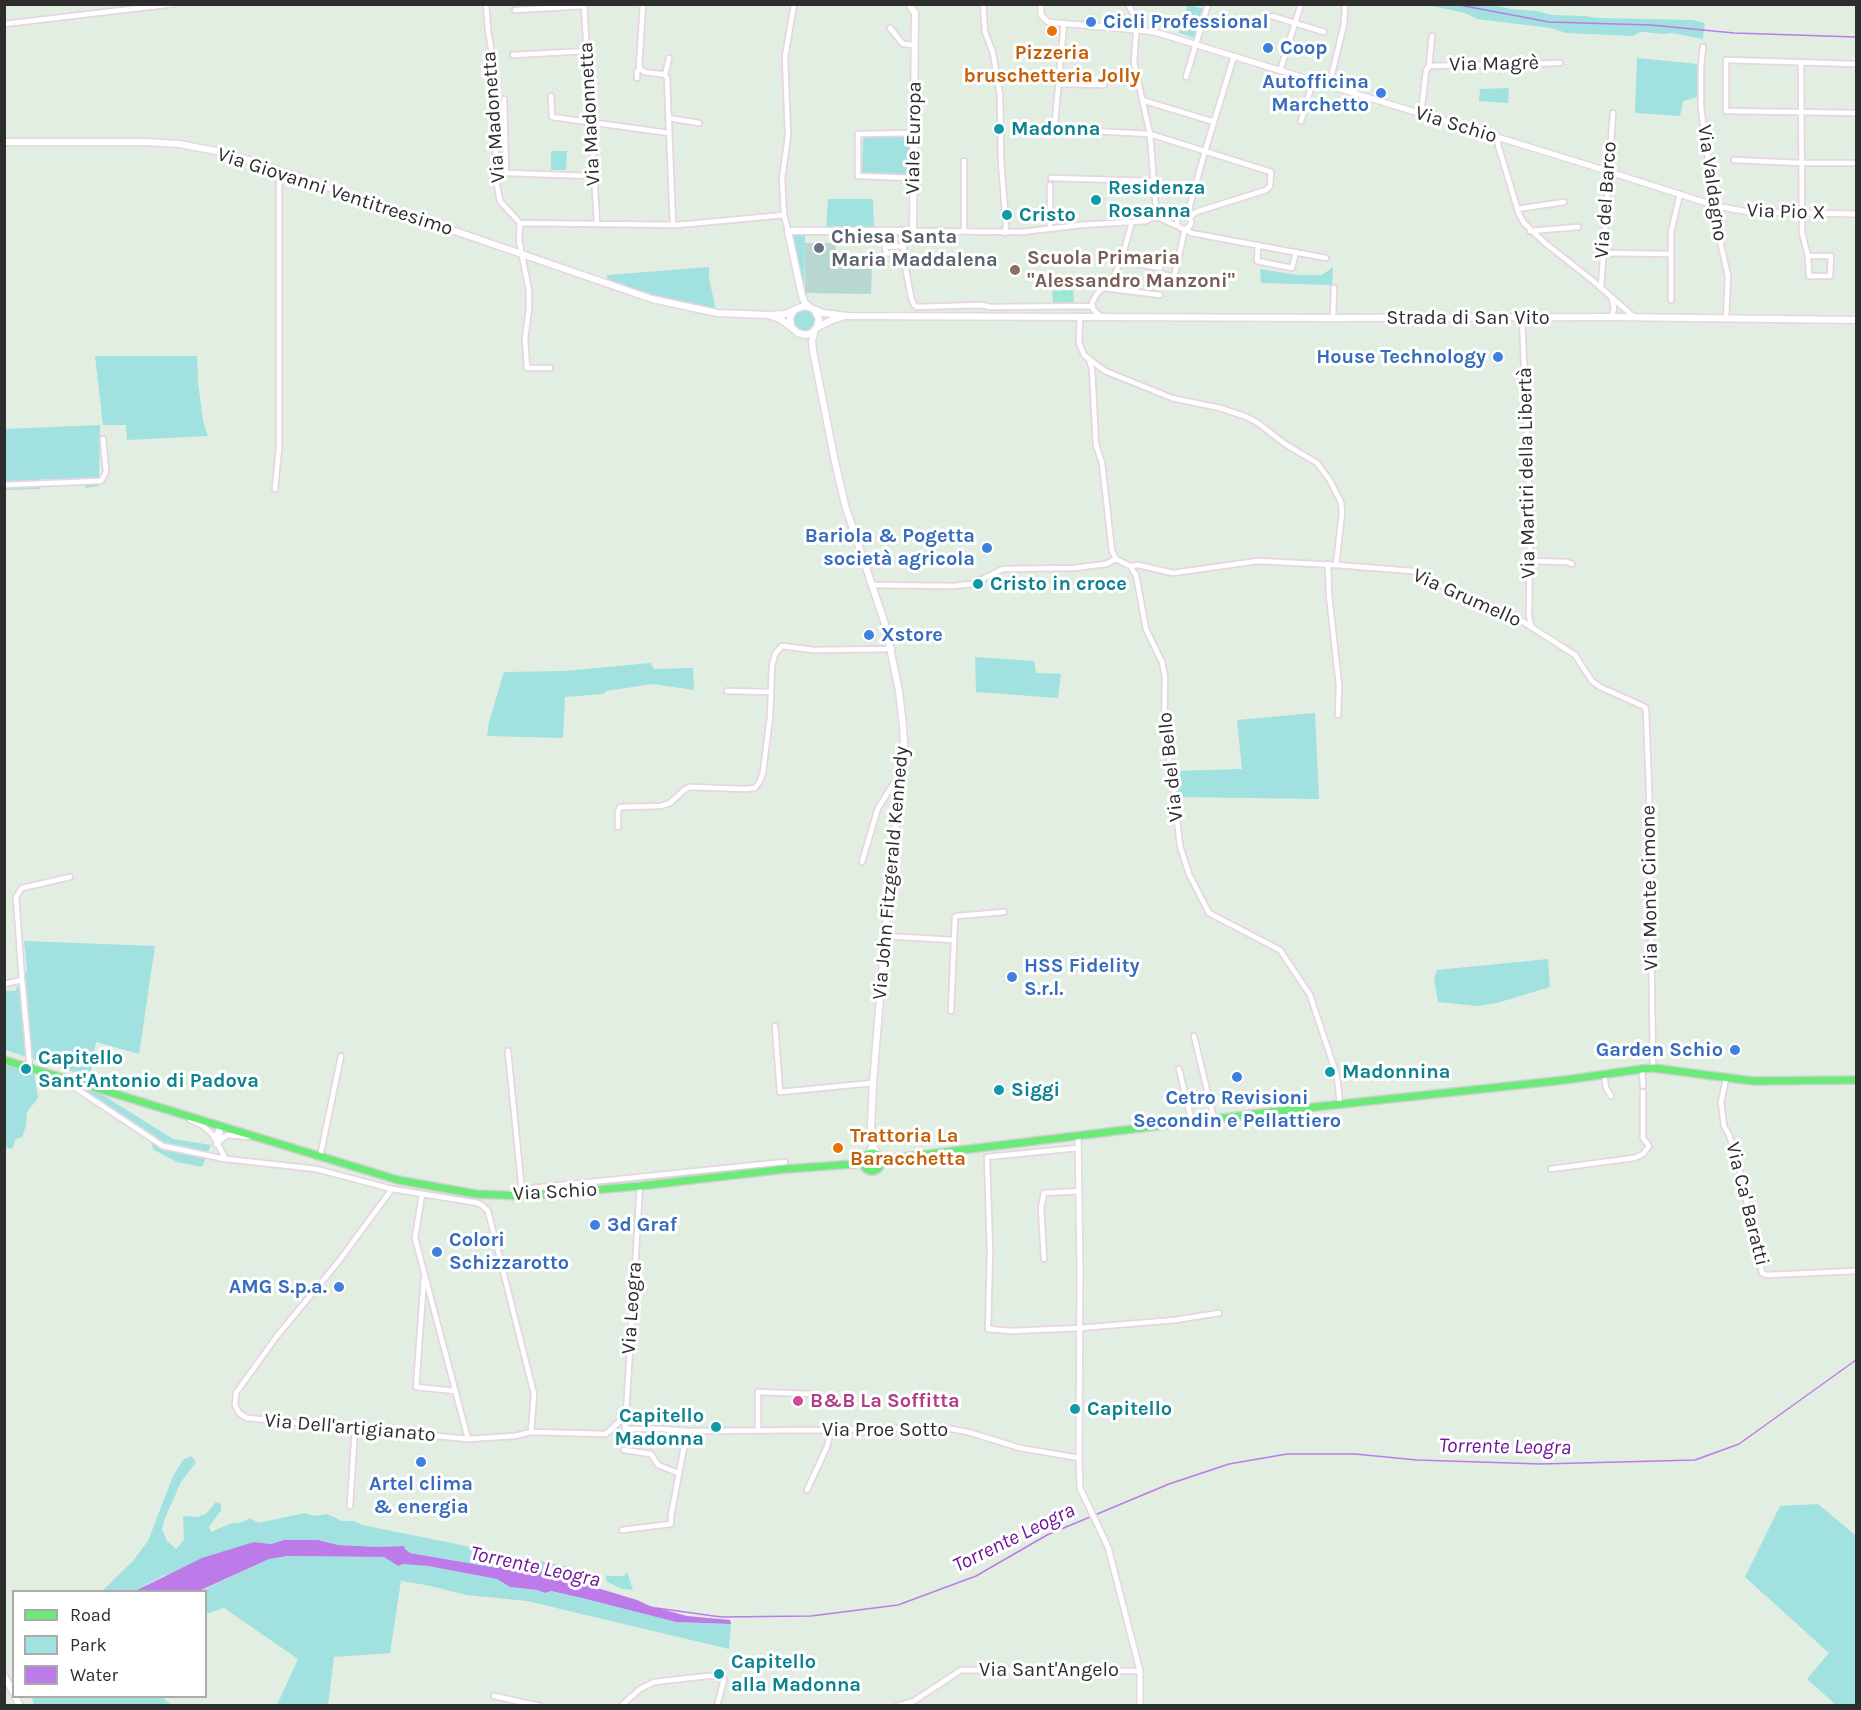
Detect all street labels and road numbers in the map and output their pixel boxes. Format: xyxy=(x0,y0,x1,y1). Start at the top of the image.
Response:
street label: Via Madonnetta xyxy=(574,41,606,187)
street label: Via Madonetta xyxy=(477,50,511,184)
street label: Via Magrè xyxy=(1449,51,1539,77)
street label: Viale Europa xyxy=(901,81,927,195)
street label: Via Schio xyxy=(1412,101,1500,149)
street label: Via Valdagno xyxy=(1692,123,1732,243)
street label: Via del Barco xyxy=(1590,141,1622,259)
street label: Via Giovanni Ventitreesimo xyxy=(214,143,456,241)
street label: Via Pio X xyxy=(1746,199,1826,225)
street label: Strada di San Vito xyxy=(1386,306,1550,330)
street label: Via Martiri della Libertà xyxy=(1513,367,1541,579)
street label: Via Grumello xyxy=(1409,563,1525,633)
street label: Via del Bello xyxy=(1153,711,1189,823)
street label: Via John Fitzgerald Kennedy xyxy=(868,745,914,1001)
street label: Via Monte Cimone xyxy=(1637,805,1663,971)
street label: Via Ca' Baratti xyxy=(1720,1140,1774,1268)
street label: Via Schio xyxy=(512,1178,598,1206)
street label: Via Leogra xyxy=(617,1261,647,1355)
street label: Via Dell'artigianato xyxy=(263,1409,437,1447)
street label: Via Proe Sotto xyxy=(822,1418,948,1442)
street label: Via Sant'Angelo xyxy=(979,1658,1119,1682)

